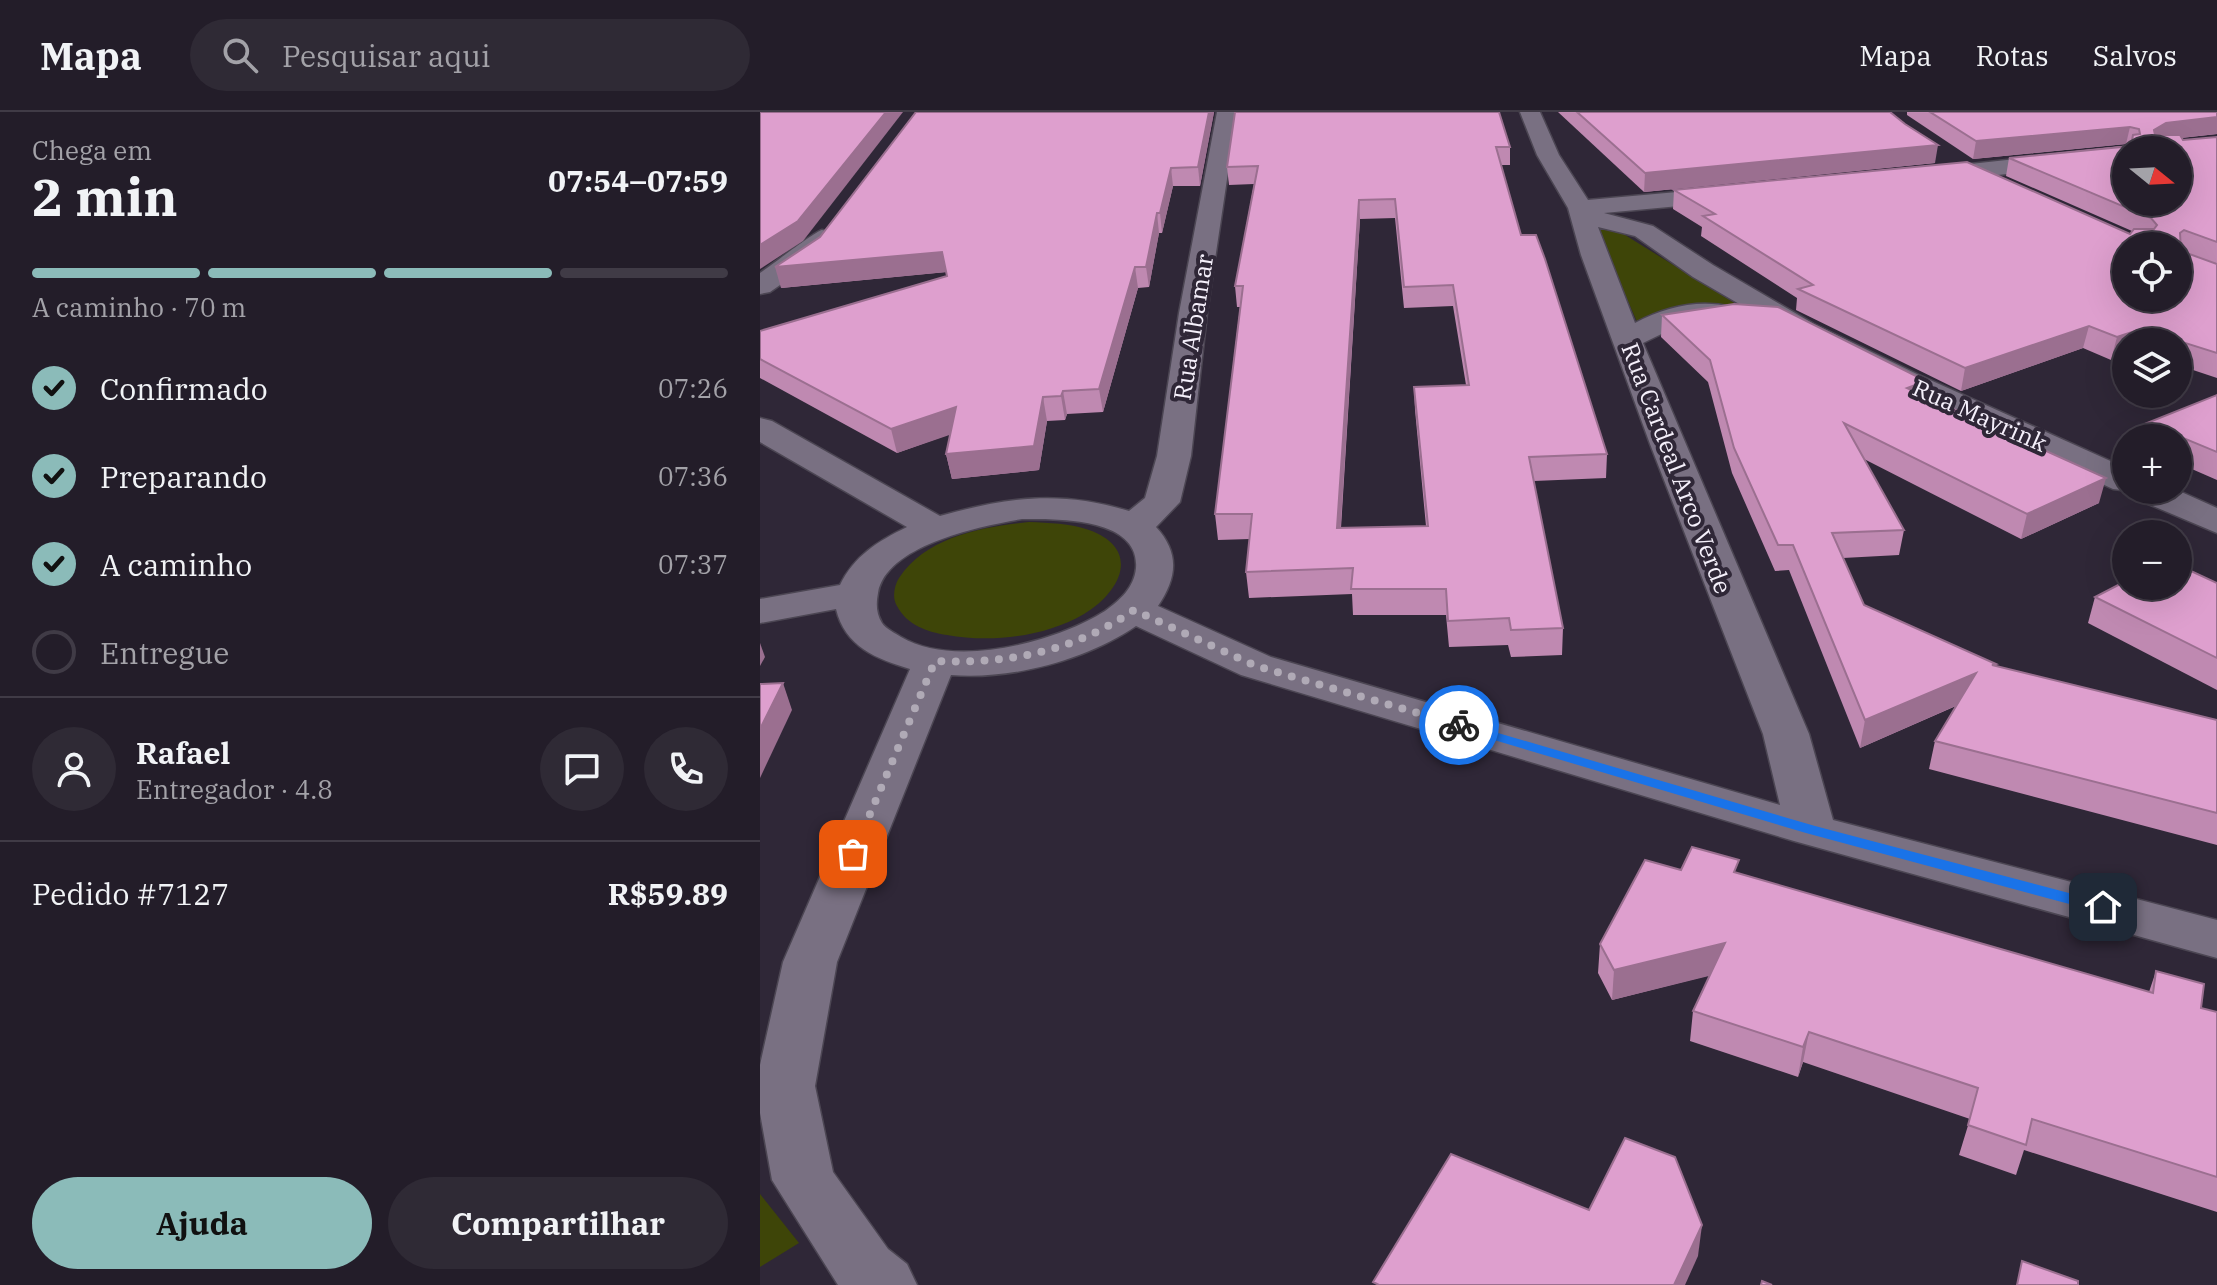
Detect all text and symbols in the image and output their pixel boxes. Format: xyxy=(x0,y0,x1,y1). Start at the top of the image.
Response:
search box xyxy=(190,19,750,91)
text: Mapa xyxy=(40,31,142,80)
icon: search xyxy=(218,33,262,77)
text: Pesquisar aqui xyxy=(282,36,490,75)
text: Mapa xyxy=(1859,37,1932,74)
text: Rotas xyxy=(1976,37,2049,74)
text: Salvos xyxy=(2093,37,2177,74)
text: Chega em xyxy=(32,133,152,167)
north arrow xyxy=(2112,136,2192,216)
map controls xyxy=(2112,136,2192,600)
text: 07:54–07:59 xyxy=(548,161,728,200)
text: 2 min xyxy=(32,163,178,230)
button: locate xyxy=(2112,232,2192,312)
street label: Rua Albamar xyxy=(1166,251,1220,402)
text: A caminho · 70 m xyxy=(32,290,246,324)
button: layers xyxy=(2112,328,2192,408)
street label: Rua Cardeal Arco Verde xyxy=(1614,338,1740,598)
icon: check xyxy=(32,366,76,410)
text: Confirmado xyxy=(100,369,268,408)
text: 07:26 xyxy=(658,371,728,405)
street label: Rua Mayrink xyxy=(1908,371,2052,459)
button: + xyxy=(2112,424,2192,504)
icon: check xyxy=(32,454,76,498)
text: Preparando xyxy=(100,457,267,496)
text: 07:36 xyxy=(658,459,728,493)
button: − xyxy=(2112,520,2192,600)
icon: check xyxy=(32,542,76,586)
text: A caminho xyxy=(100,545,252,584)
text: 07:37 xyxy=(658,547,728,581)
text: Entregue xyxy=(100,633,229,672)
courier xyxy=(1419,685,1499,765)
icon: bike xyxy=(1437,703,1481,747)
button: person xyxy=(32,727,116,811)
button: chat xyxy=(540,727,624,811)
button: phone xyxy=(644,727,728,811)
text: Rafael xyxy=(136,733,230,772)
text: Entregador · 4.8 xyxy=(136,772,333,806)
pin xyxy=(819,820,887,888)
icon: bag xyxy=(831,832,875,876)
pin xyxy=(2069,873,2137,941)
text: Pedido #7127 xyxy=(32,874,229,913)
text: R$59.89 xyxy=(608,874,728,913)
icon: home xyxy=(2081,885,2125,929)
button: Ajuda xyxy=(32,1177,372,1269)
button: Compartilhar xyxy=(388,1177,728,1269)

